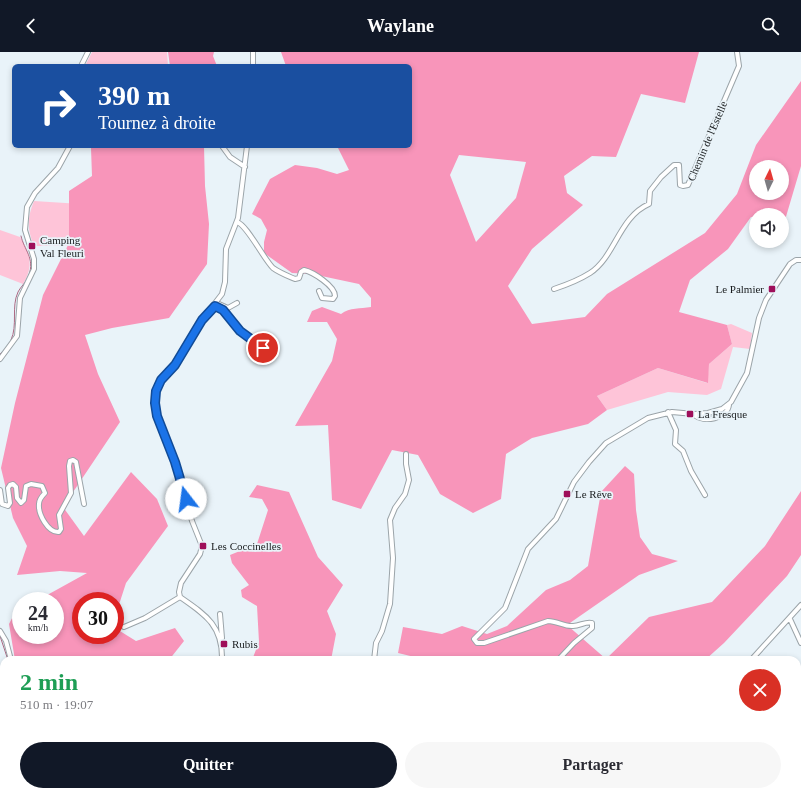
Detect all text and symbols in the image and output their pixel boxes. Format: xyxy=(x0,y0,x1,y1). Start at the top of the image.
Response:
icon: back xyxy=(20,15,42,37)
icon: search xyxy=(759,15,781,37)
text: Waylane xyxy=(367,16,434,36)
icon: right xyxy=(32,80,84,132)
text: 390 m xyxy=(98,80,170,111)
street label: Chemin de l'Estelle xyxy=(685,99,729,183)
text: Tournez à droite xyxy=(98,113,216,133)
north arrow xyxy=(749,160,789,200)
map controls xyxy=(749,160,789,248)
button: sound xyxy=(749,208,789,248)
place label: Camping Val Fleuri xyxy=(40,234,84,259)
marker: Camping Val Fleuri xyxy=(27,241,37,251)
place label: Le Palmier xyxy=(715,283,764,295)
marker: Le Palmier xyxy=(767,284,777,294)
pin xyxy=(246,331,280,365)
icon: arrive xyxy=(252,337,274,359)
place label: La Fresque xyxy=(698,408,747,420)
marker: La Fresque xyxy=(685,409,695,419)
position arrow xyxy=(165,478,207,520)
place label: Le Rêve xyxy=(575,488,612,500)
marker: Le Rêve xyxy=(562,489,572,499)
place label: Les Coccinelles xyxy=(211,540,281,552)
marker: Les Coccinelles xyxy=(198,541,208,551)
speed limit sign: 30 xyxy=(72,592,124,644)
text: 24 xyxy=(28,602,48,624)
text: km/h xyxy=(28,622,48,633)
place label: Rubis xyxy=(232,638,258,650)
marker: Rubis xyxy=(219,639,229,649)
text: 2 min xyxy=(20,669,78,695)
button: close xyxy=(739,669,781,711)
text: 510 m · 19:07 xyxy=(20,697,93,712)
button: Quitter xyxy=(20,742,397,788)
button: Partager xyxy=(405,742,781,788)

